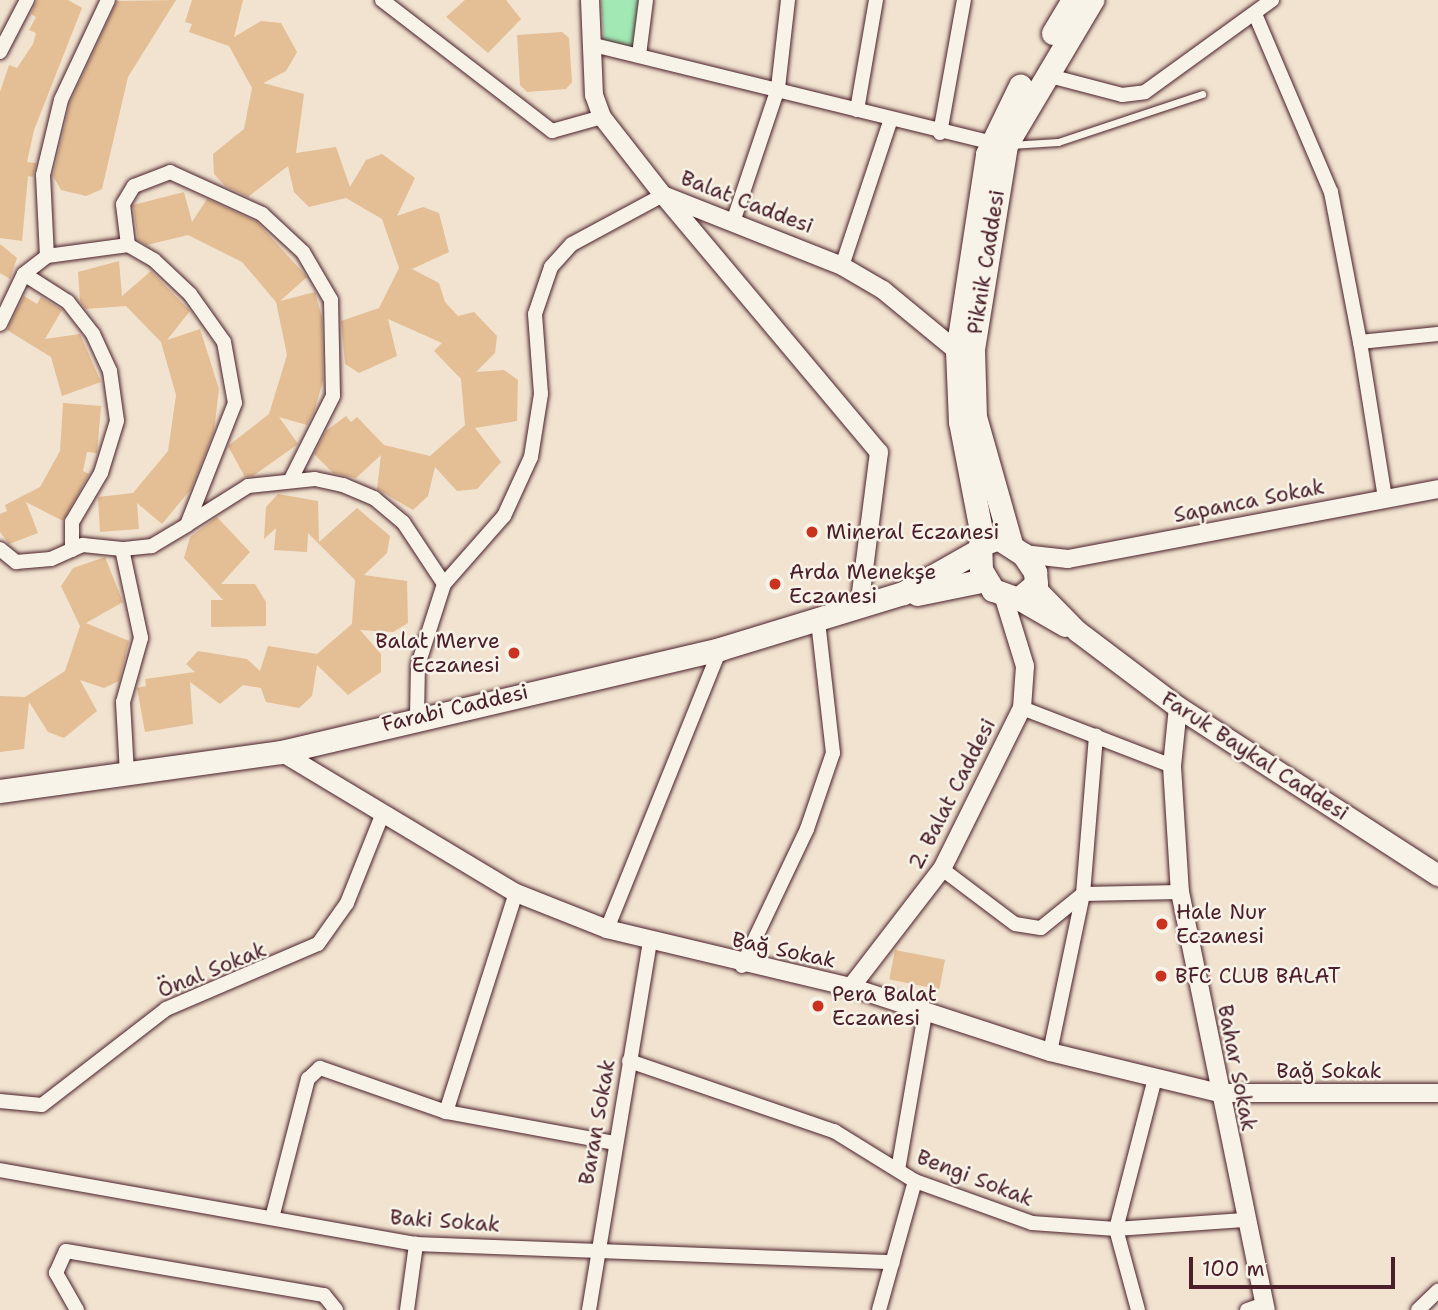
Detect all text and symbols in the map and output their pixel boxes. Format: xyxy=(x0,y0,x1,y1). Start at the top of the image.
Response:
street label: Balat Caddesi xyxy=(677,165,817,239)
street label: Piknik Caddesi xyxy=(962,188,1010,336)
street label: Sapanca Sokak xyxy=(1172,474,1326,528)
place label: Mineral Eczanesi xyxy=(826,519,999,545)
marker: Mineral Eczanesi xyxy=(804,524,820,540)
place label: Arda Menekşe Eczanesi xyxy=(789,559,937,609)
marker: Arda Menekşe Eczanesi xyxy=(767,576,783,592)
place label: Balat Merve Eczanesi xyxy=(375,628,500,678)
marker: Balat Merve Eczanesi xyxy=(506,645,522,661)
street label: Farabi Caddesi xyxy=(379,679,531,737)
street label: Faruk Baykal Caddesi xyxy=(1157,686,1353,826)
street label: 2. Balat Caddesi xyxy=(903,714,1001,874)
place label: Hale Nur Eczanesi xyxy=(1176,899,1267,949)
marker: Hale Nur Eczanesi xyxy=(1154,916,1170,932)
street label: Bağ Sokak xyxy=(730,927,838,973)
street label: Önal Sokak xyxy=(154,937,270,1003)
place label: BFC CLUB BALAT xyxy=(1175,963,1341,989)
marker: BFC CLUB BALAT xyxy=(1153,968,1169,984)
place label: Pera Balat Eczanesi xyxy=(832,981,937,1031)
marker: Pera Balat Eczanesi xyxy=(810,998,826,1014)
street label: Bahar Sokak xyxy=(1212,1003,1262,1133)
street label: Baran Sokak xyxy=(574,1057,620,1187)
street label: Bağ Sokak xyxy=(1276,1058,1382,1084)
street label: Bengi Sokak xyxy=(913,1144,1037,1212)
street label: Baki Sokak xyxy=(389,1205,501,1237)
scale bar xyxy=(1193,1244,1400,1288)
text: 100 m xyxy=(1202,1255,1265,1283)

